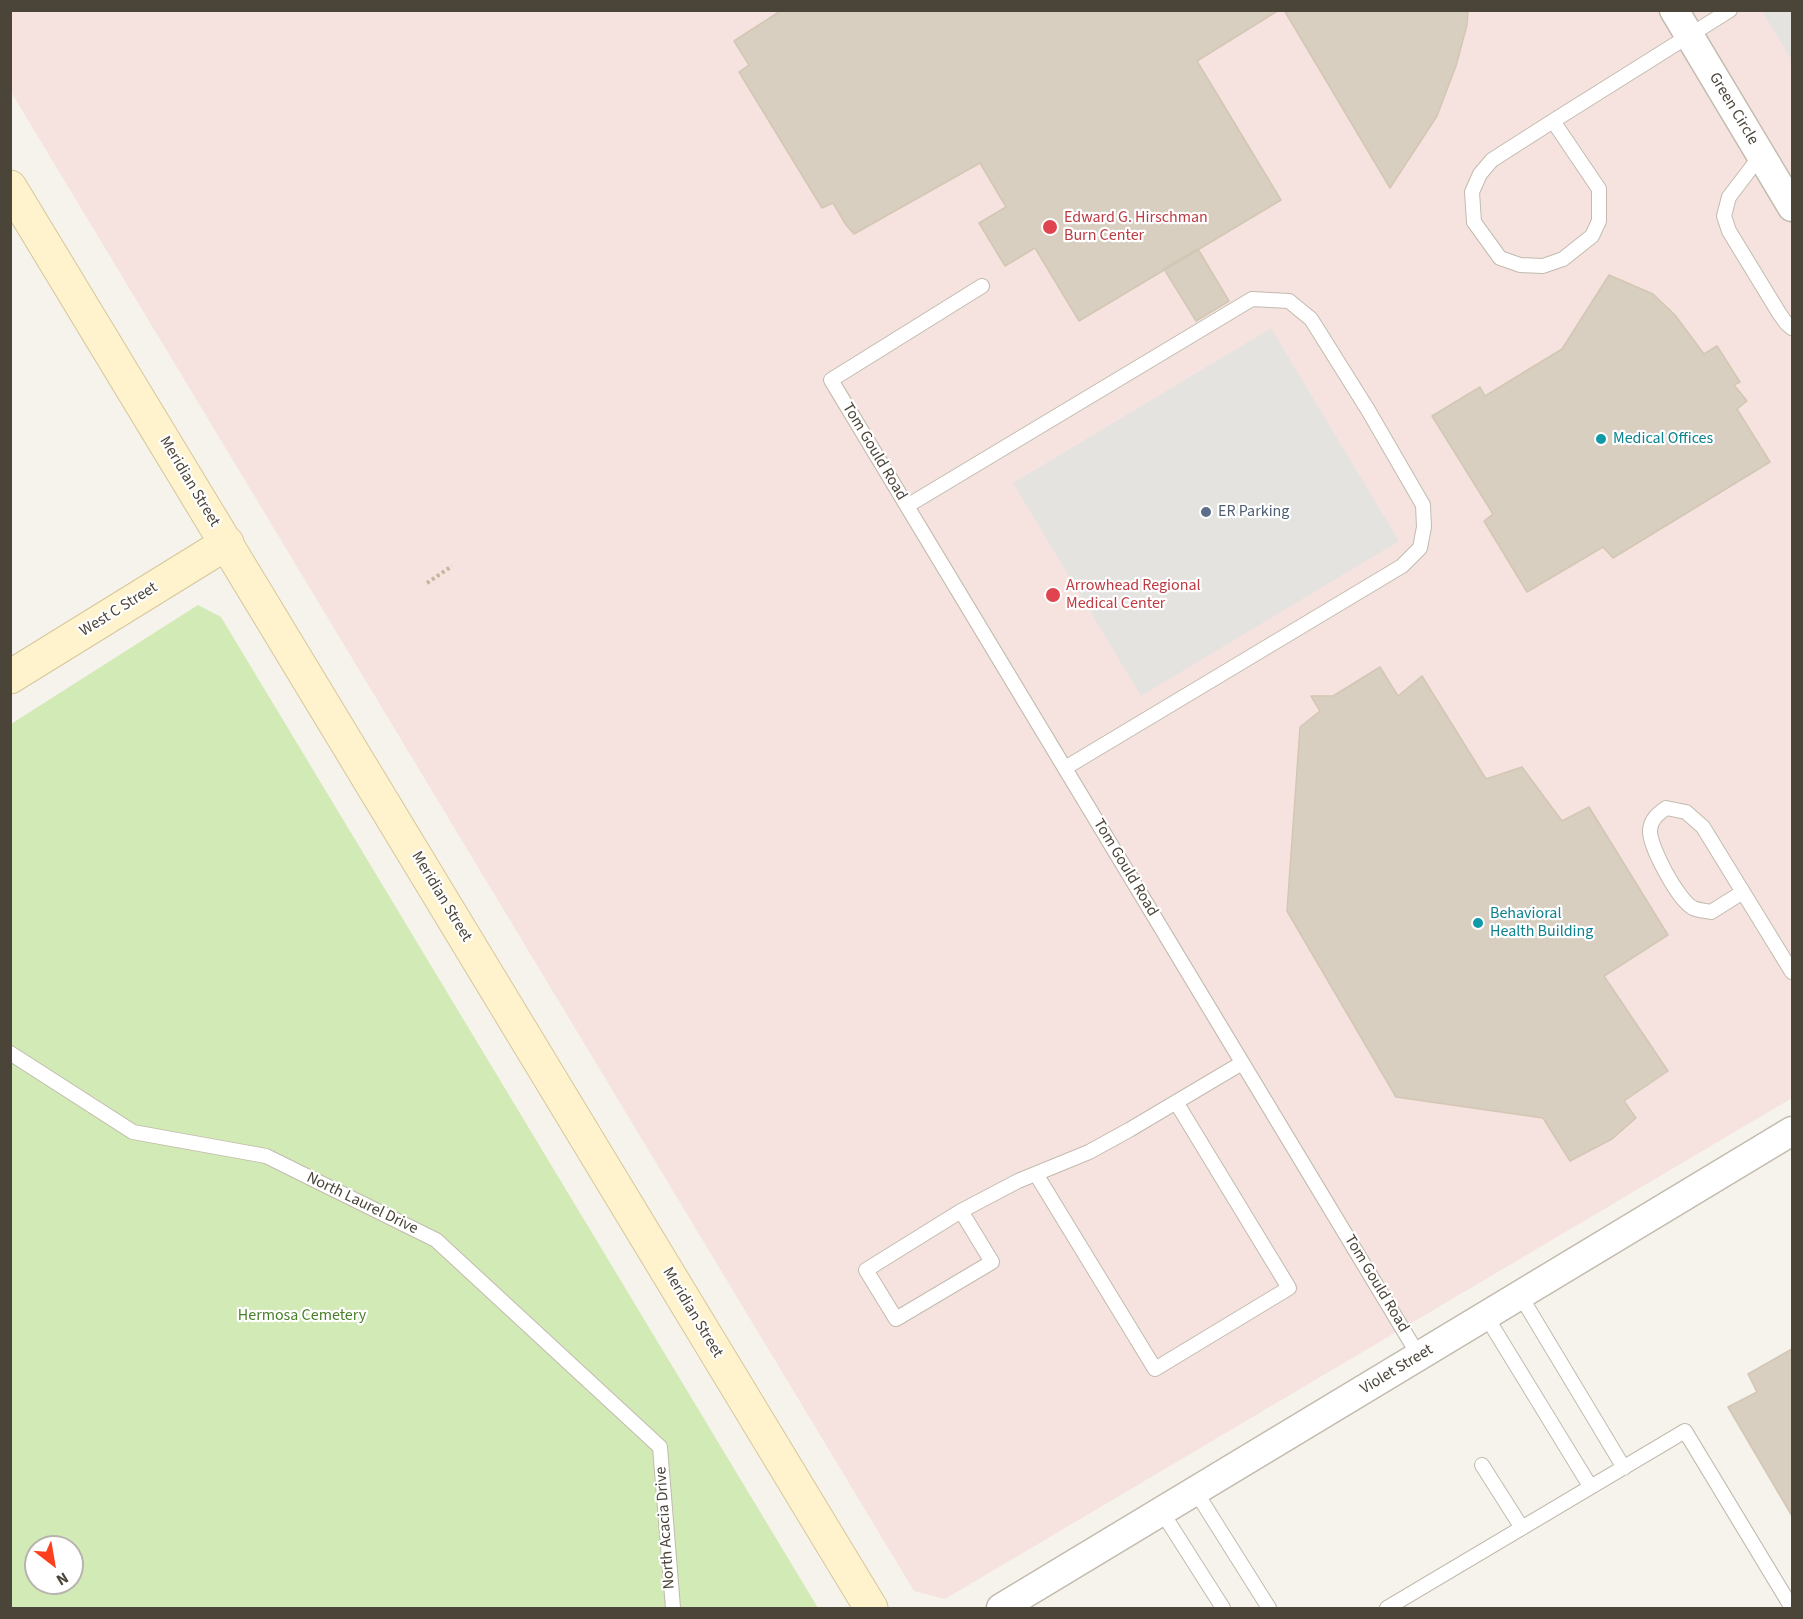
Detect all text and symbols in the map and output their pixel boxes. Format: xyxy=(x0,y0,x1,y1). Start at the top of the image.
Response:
street label: Green Circle xyxy=(1704,69,1762,149)
place label: Edward G. Hirschman Burn Center xyxy=(1064,208,1208,246)
marker: Edward G. Hirschman Burn Center xyxy=(1041,218,1059,236)
street label: Tom Gould Road xyxy=(837,400,911,504)
place label: Medical Offices xyxy=(1613,429,1713,449)
marker: Medical Offices xyxy=(1594,432,1608,446)
street label: Meridian Street xyxy=(155,433,223,531)
place label: ER Parking xyxy=(1218,502,1289,522)
marker: ER Parking xyxy=(1199,505,1213,519)
place label: Arrowhead Regional Medical Center xyxy=(1066,576,1201,614)
street label: West C Street xyxy=(77,579,161,641)
marker: Arrowhead Regional Medical Center xyxy=(1044,586,1062,604)
street label: Tom Gould Road xyxy=(1088,816,1162,920)
street label: Meridian Street xyxy=(407,848,475,946)
place label: Behavioral Health Building xyxy=(1490,904,1593,942)
marker: Behavioral Health Building xyxy=(1471,916,1485,930)
street label: North Laurel Drive xyxy=(303,1169,421,1239)
street label: Tom Gould Road xyxy=(1339,1232,1413,1336)
street label: Meridian Street xyxy=(658,1264,726,1362)
park label: Hermosa Cemetery xyxy=(238,1306,366,1326)
street label: Violet Street xyxy=(1357,1341,1437,1399)
street label: North Acacia Drive xyxy=(652,1466,680,1590)
north arrow xyxy=(24,1535,84,1595)
text: N xyxy=(52,1567,72,1591)

